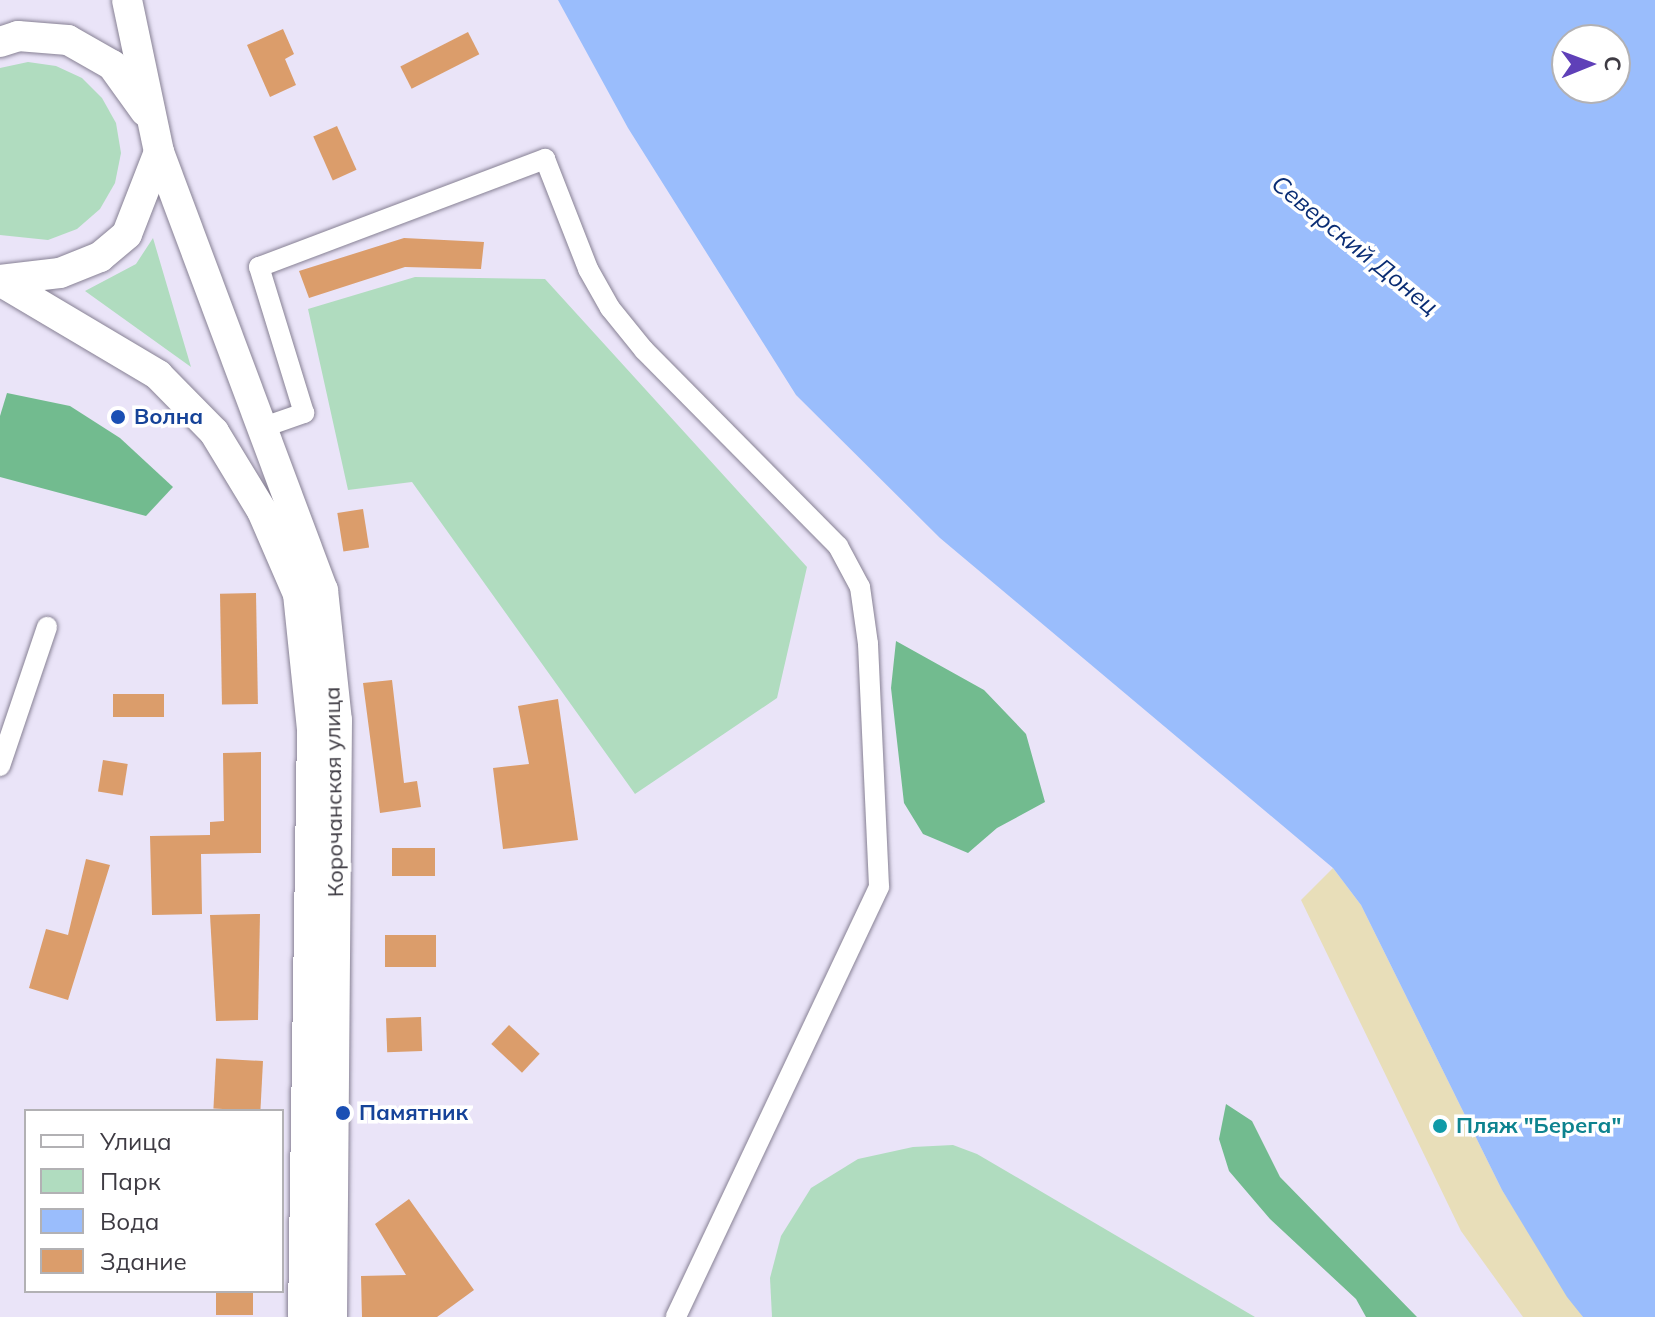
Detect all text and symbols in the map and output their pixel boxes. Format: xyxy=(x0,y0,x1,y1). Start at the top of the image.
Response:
north arrow xyxy=(1551,24,1631,104)
text: С xyxy=(1599,56,1627,71)
water label: Северский Донец xyxy=(1266,169,1444,321)
place label: Волна xyxy=(134,404,203,430)
marker: Волна xyxy=(109,408,127,426)
street label: Корочанская улица xyxy=(319,687,349,897)
place label: Памятник xyxy=(359,1100,468,1126)
marker: Памятник xyxy=(334,1104,352,1122)
legend xyxy=(24,1109,284,1293)
place label: Пляж "Берега" xyxy=(1456,1113,1621,1139)
marker: Пляж "Берега" xyxy=(1431,1117,1449,1135)
text: Улица xyxy=(100,1126,172,1156)
text: Парк xyxy=(100,1166,161,1196)
text: Вода xyxy=(100,1206,160,1236)
text: Здание xyxy=(100,1246,187,1276)

